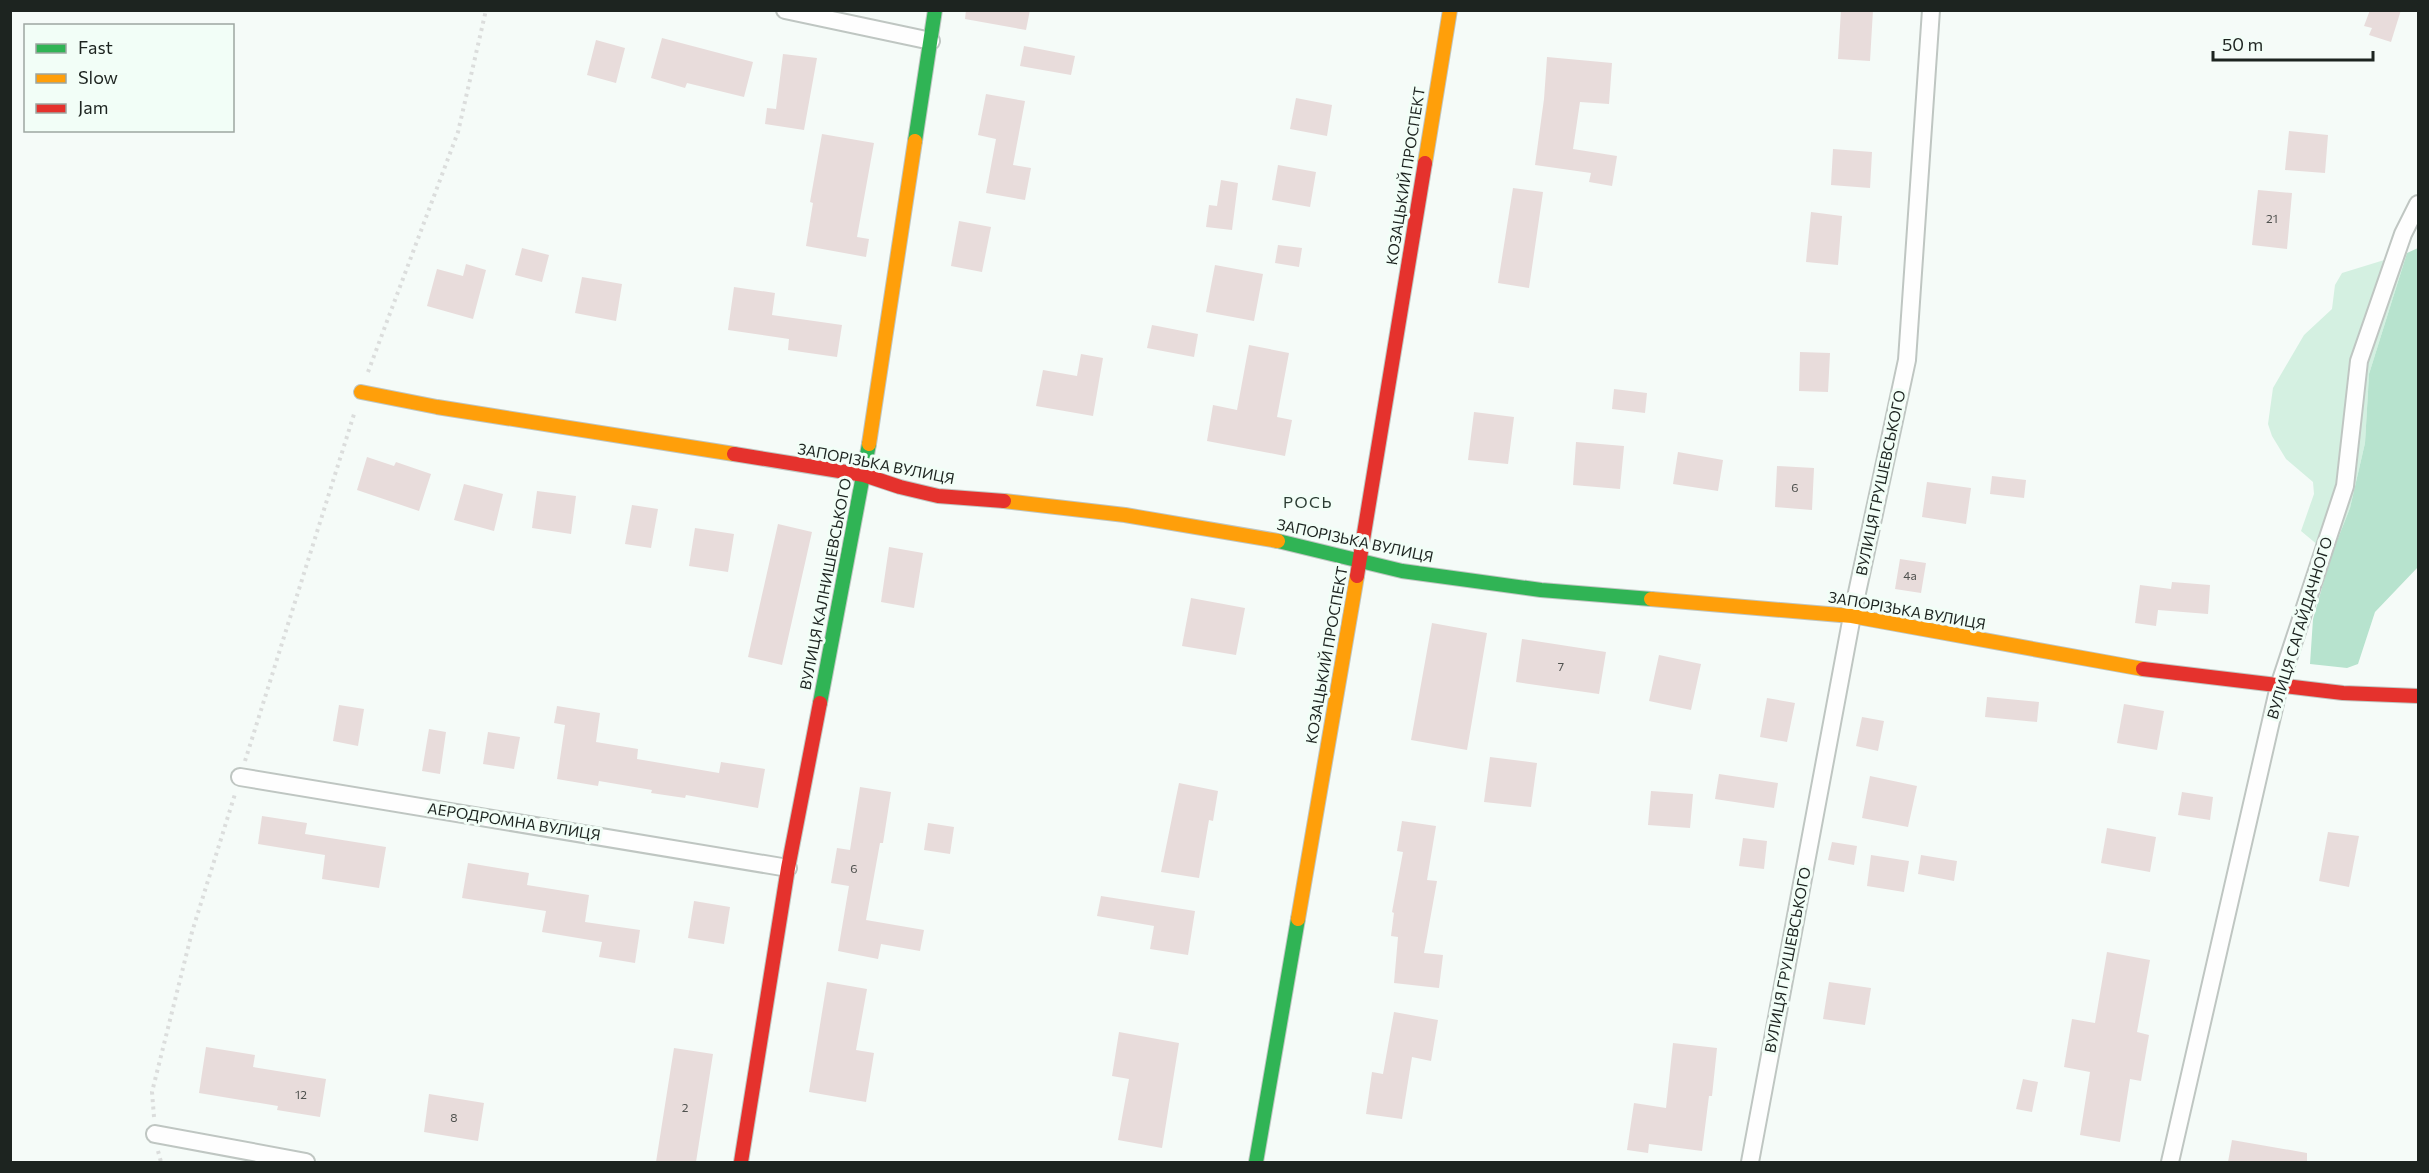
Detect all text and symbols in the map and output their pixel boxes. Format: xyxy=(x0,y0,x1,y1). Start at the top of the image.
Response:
legend xyxy=(24,24,234,132)
scale bar xyxy=(2213,24,2374,62)
text: 50 m xyxy=(2222,33,2263,55)
text: Fast xyxy=(78,36,113,58)
text: Slow xyxy=(78,66,118,88)
street label: КОЗАЦЬКИЙ ПРОСПЕКТ xyxy=(1382,85,1428,266)
text: Jam xyxy=(78,96,108,118)
house number: 21 xyxy=(2266,211,2278,225)
street label: ВУЛИЦЯ ГРУШЕВСЬКОГО xyxy=(1852,389,1908,577)
street label: ЗАПОРІЗЬКА ВУЛИЦЯ xyxy=(796,439,956,487)
street label: ВУЛИЦЯ КАЛНИШЕВСЬКОГО xyxy=(796,476,854,691)
house number: 6 xyxy=(1791,480,1799,494)
district label: РОСЬ xyxy=(1283,492,1333,511)
street label: ЗАПОРІЗЬКА ВУЛИЦЯ xyxy=(1275,515,1435,565)
street label: ВУЛИЦЯ САГАЙДАЧНОГО xyxy=(2263,534,2335,721)
street label: КОЗАЦЬКИЙ ПРОСПЕКТ xyxy=(1302,564,1351,745)
house number: 4а xyxy=(1903,568,1917,582)
street label: ЗАПОРІЗЬКА ВУЛИЦЯ xyxy=(1827,587,1987,633)
house number: 7 xyxy=(1558,659,1564,673)
street label: АЕРОДРОМНА ВУЛИЦЯ xyxy=(426,798,602,844)
house number: 6 xyxy=(850,861,858,875)
street label: ВУЛИЦЯ ГРУШЕВСЬКОГО xyxy=(1760,865,1814,1054)
house number: 12 xyxy=(295,1087,307,1101)
house number: 2 xyxy=(682,1100,689,1114)
house number: 8 xyxy=(450,1110,458,1124)

